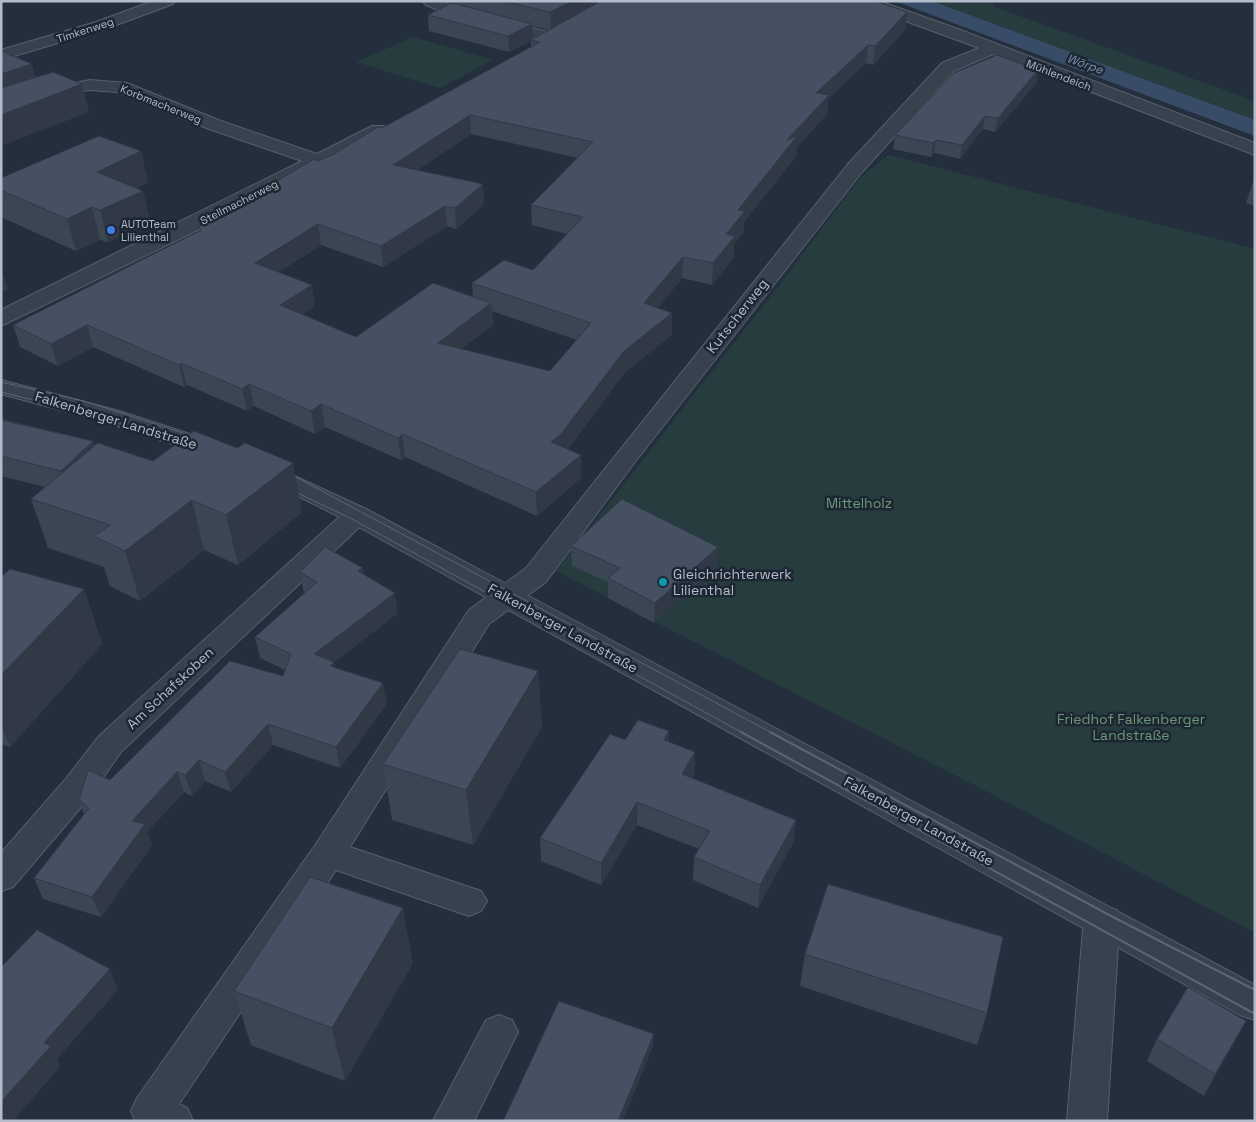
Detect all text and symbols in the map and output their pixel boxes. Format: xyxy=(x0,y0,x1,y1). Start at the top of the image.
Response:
street label: Timkenweg xyxy=(54,14,116,46)
water label: Wörpe xyxy=(1065,50,1106,78)
street label: Mühlendeich xyxy=(1024,56,1094,94)
street label: Korbmacherweg xyxy=(118,81,204,127)
street label: Stellmacherweg xyxy=(198,176,280,228)
place label: AUTOTeam Lilienthal xyxy=(121,217,176,244)
marker: AUTOTeam Lilienthal xyxy=(105,224,117,236)
street label: Kutscherweg xyxy=(702,275,772,357)
street label: Falkenberger Landstraße xyxy=(33,387,199,453)
park label: Mittelholz xyxy=(826,494,892,512)
place label: Gleichrichterwerk Lilienthal xyxy=(673,565,792,599)
marker: Gleichrichterwerk Lilienthal xyxy=(657,576,669,588)
street label: Falkenberger Landstraße xyxy=(485,579,641,677)
street label: Am Schafskoben xyxy=(123,643,217,733)
park label: Friedhof Falkenberger Landstraße xyxy=(1057,710,1205,744)
street label: Falkenberger Landstraße xyxy=(841,772,997,870)

